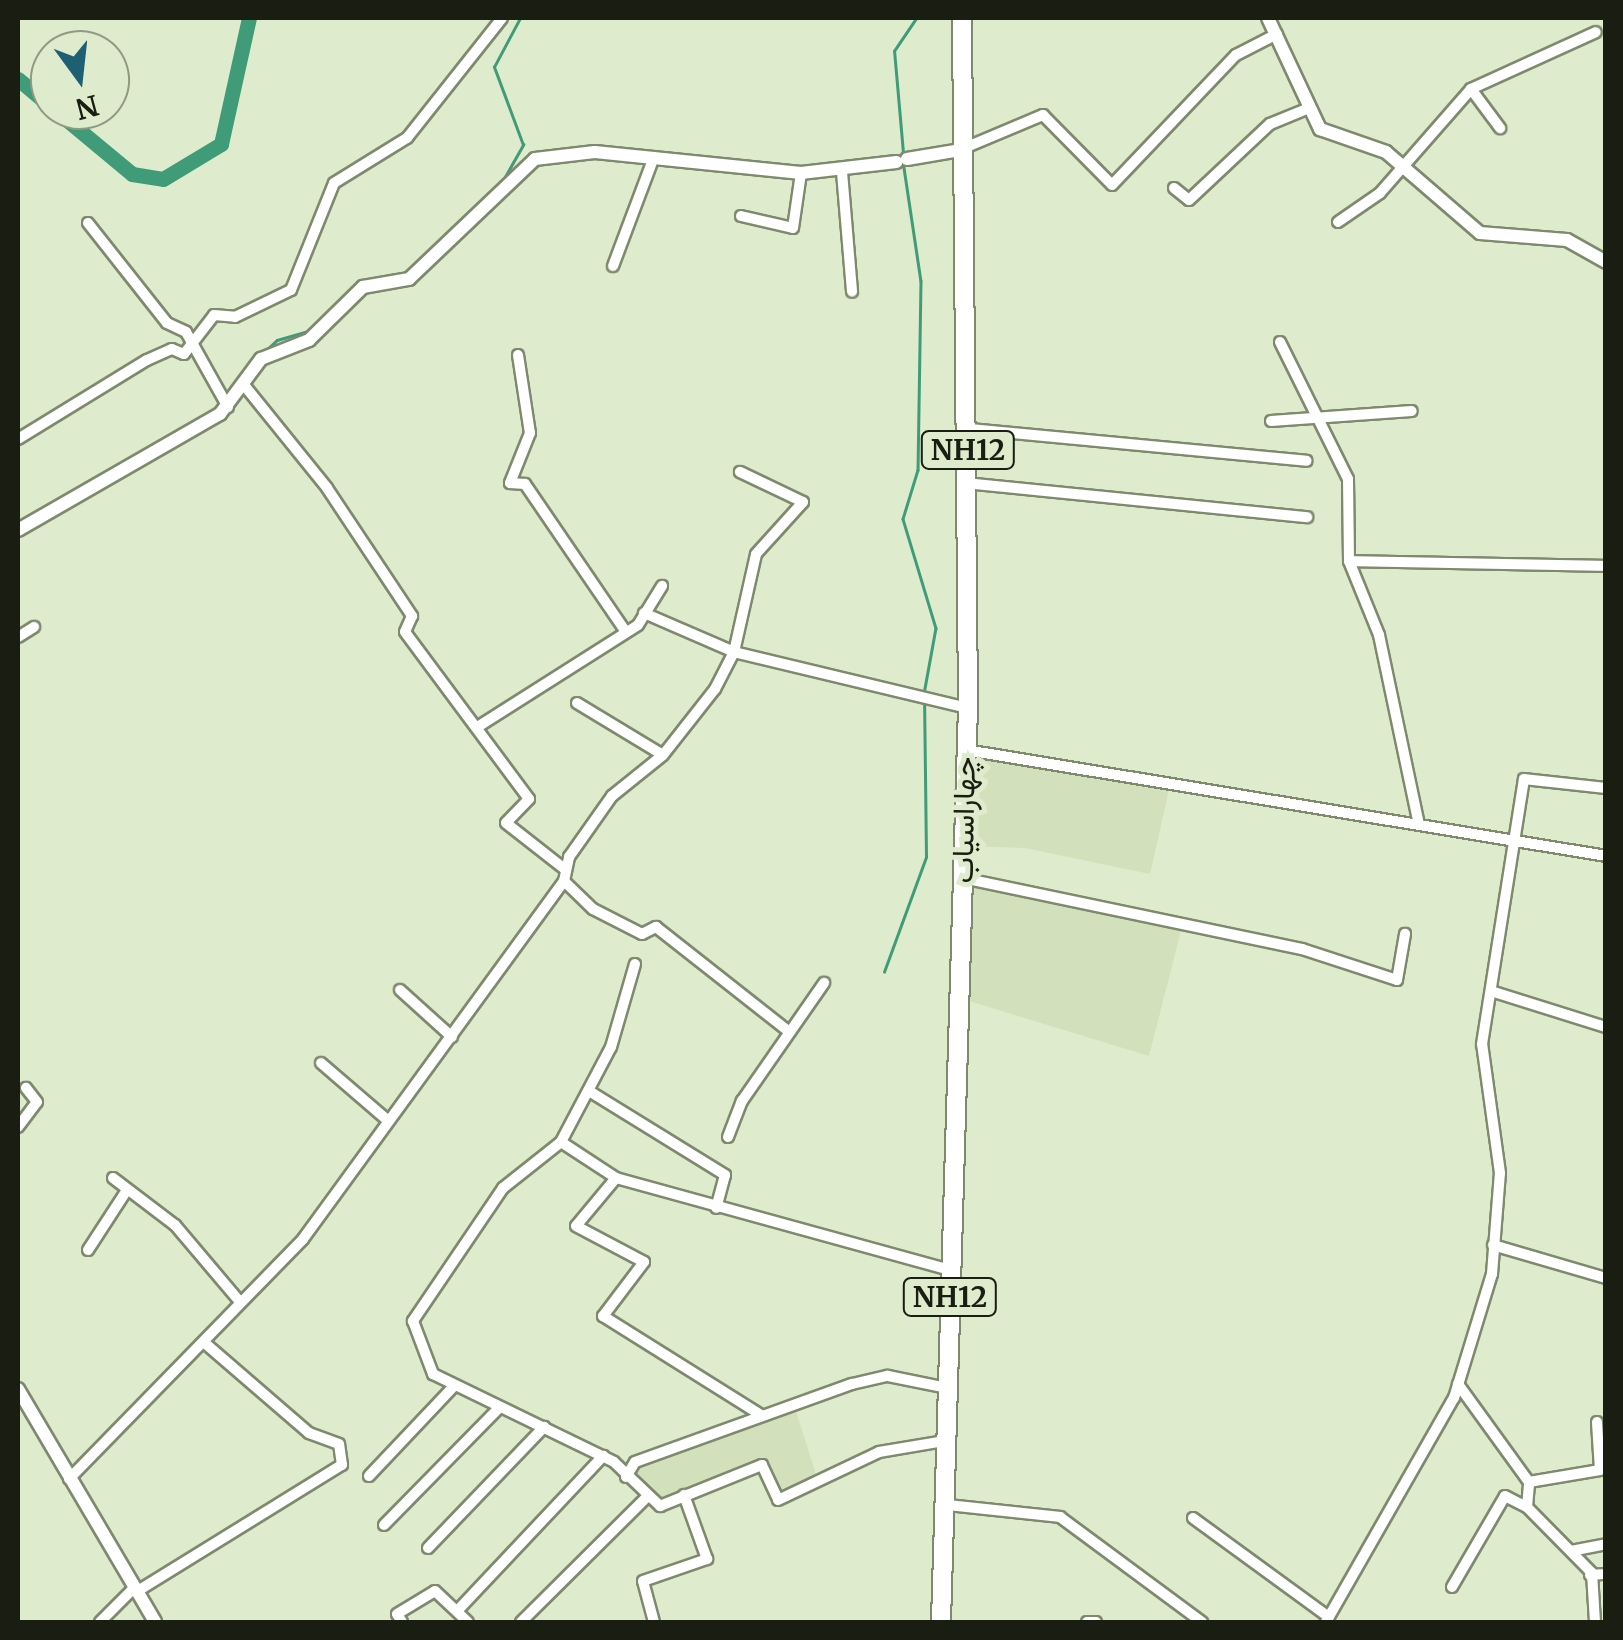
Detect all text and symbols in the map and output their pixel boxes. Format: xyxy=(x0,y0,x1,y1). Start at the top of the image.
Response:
north arrow xyxy=(30,30,130,130)
text: N xyxy=(72,87,103,127)
road number: NH12 xyxy=(920,427,1016,473)
street label: چهاراسیاب xyxy=(944,756,982,884)
road number: NH12 xyxy=(902,1274,998,1320)

